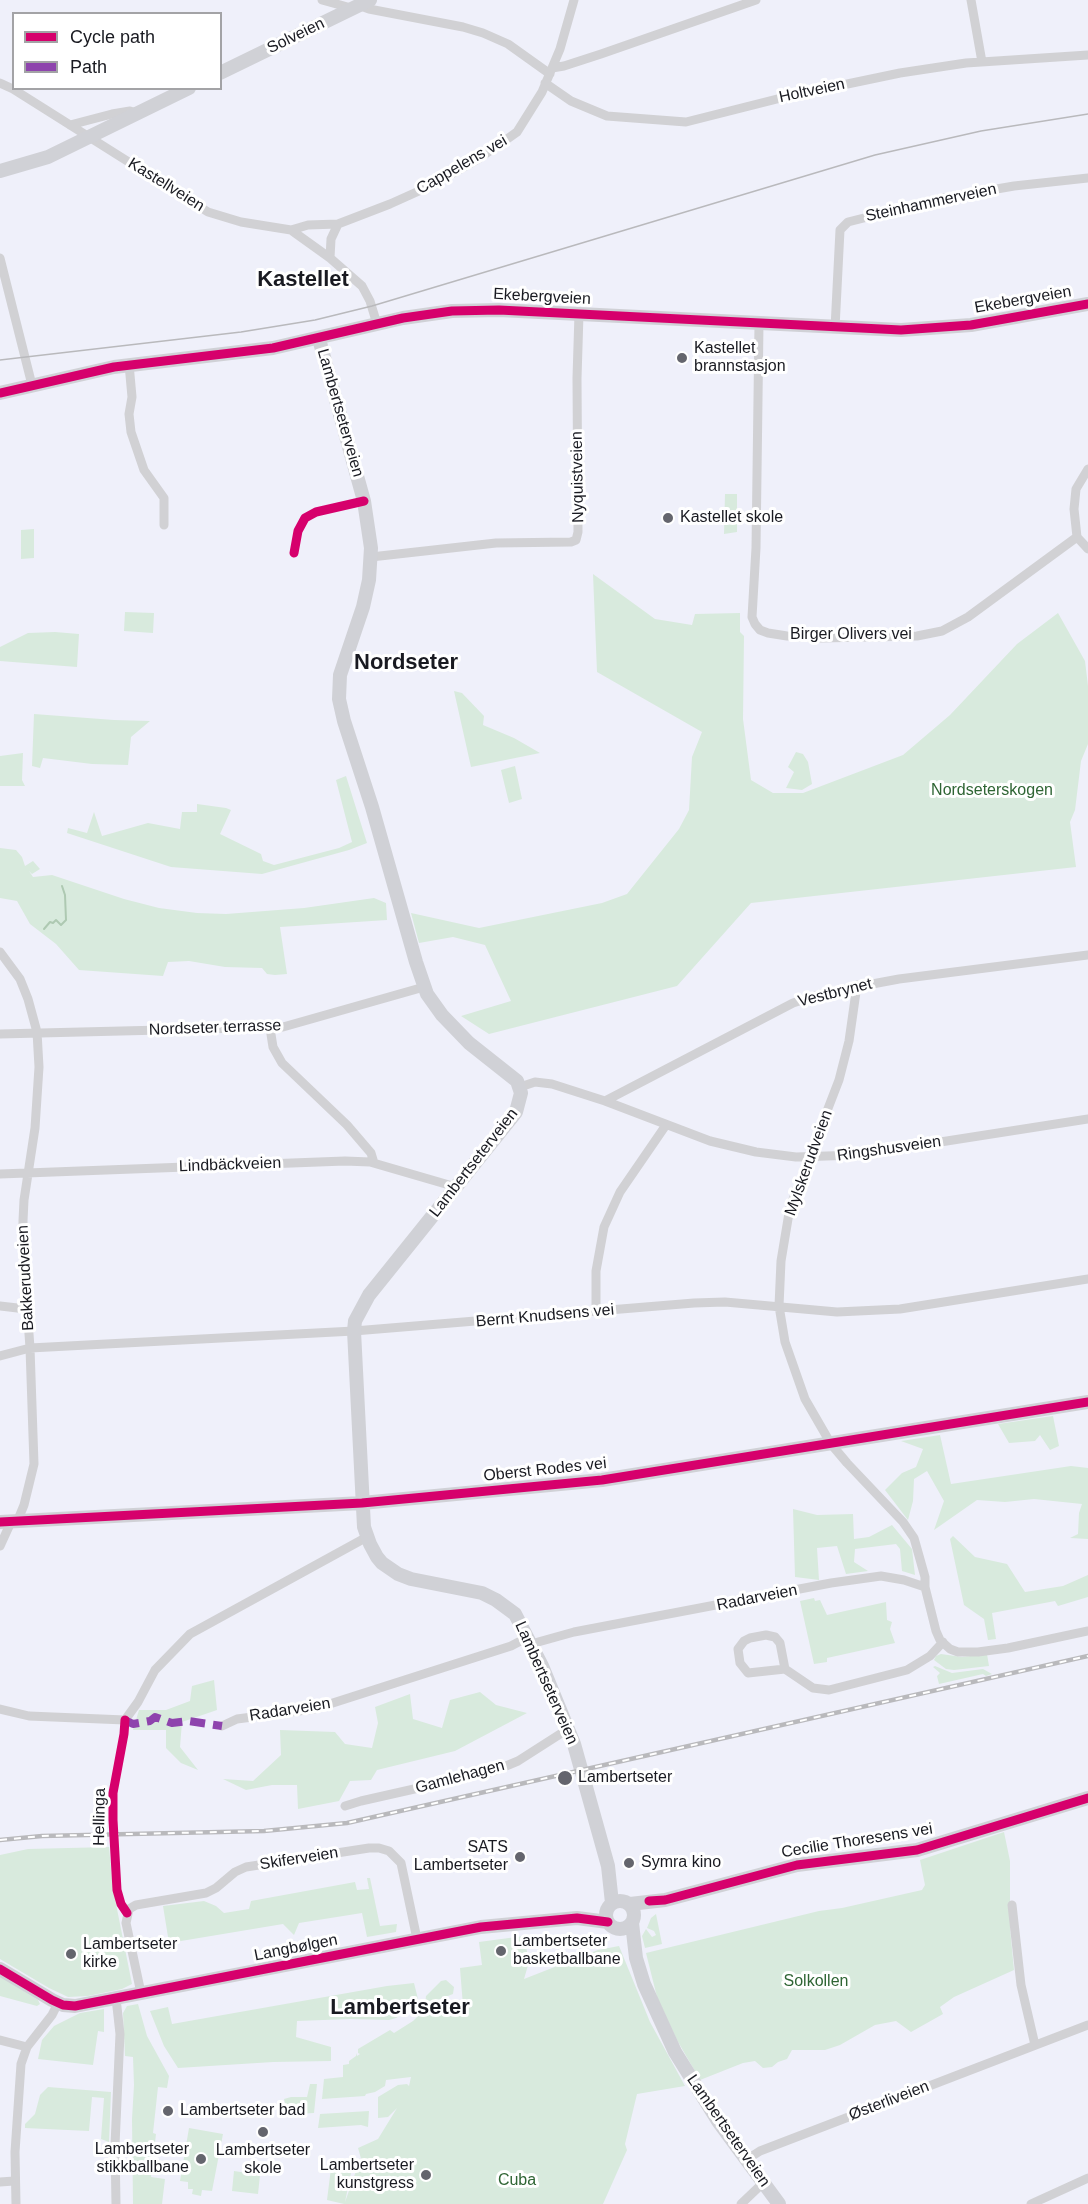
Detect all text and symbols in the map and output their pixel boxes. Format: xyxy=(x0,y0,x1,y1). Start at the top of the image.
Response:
legend xyxy=(12,12,222,90)
street label: Solveien xyxy=(264,14,328,58)
text: Cycle path xyxy=(70,27,155,47)
text: Path xyxy=(70,57,107,77)
street label: Holtveien xyxy=(777,75,847,107)
street label: Cappelens vei xyxy=(413,131,511,199)
street label: Kastellveien xyxy=(124,154,208,216)
street label: Steinhammerveien xyxy=(864,180,998,226)
district label: Kastellet xyxy=(257,267,349,293)
street label: Ekebergveien xyxy=(973,282,1073,318)
street label: Ekebergveien xyxy=(493,285,591,309)
place label: Kastellet brannstasjon xyxy=(694,339,786,377)
street label: Lambertseterveien xyxy=(313,347,367,479)
marker: Kastellet brannstasjon xyxy=(675,351,689,365)
street label: Nyquistveien xyxy=(568,431,588,523)
place label: Kastellet skole xyxy=(680,508,783,528)
marker: Kastellet skole xyxy=(661,511,675,525)
street label: Birger Olivers vei xyxy=(790,625,912,645)
district label: Nordseter xyxy=(354,650,458,676)
park label: Nordseterskogen xyxy=(931,781,1053,801)
street label: Vestbrynet xyxy=(796,975,874,1011)
street label: Nordseter terrasse xyxy=(148,1016,282,1040)
street label: Lambertseterveien xyxy=(426,1105,522,1221)
street label: Mylskerudveien xyxy=(781,1107,837,1219)
street label: Ringshusveien xyxy=(836,1132,942,1166)
street label: Lindbäckveien xyxy=(179,1154,281,1176)
street label: Bakkerudveien xyxy=(14,1225,38,1331)
street label: Bernt Knudsens vei xyxy=(475,1300,615,1332)
street label: Oberst Rodes vei xyxy=(483,1454,607,1486)
street label: Radarveien xyxy=(715,1581,799,1615)
street label: Lambertseterveien xyxy=(510,1619,582,1747)
street label: Radarveien xyxy=(248,1694,332,1726)
street label: Gamlehagen xyxy=(413,1756,507,1798)
place label: Lambertseter xyxy=(578,1768,672,1788)
marker: Lambertseter xyxy=(556,1769,574,1787)
street label: Hellinga xyxy=(90,1788,110,1846)
street label: Cecilie Thoresens vei xyxy=(780,1820,934,1862)
place label: SATS Lambertseter xyxy=(414,1838,508,1876)
street label: Skiferveien xyxy=(258,1843,340,1875)
marker: SATS Lambertseter xyxy=(513,1850,527,1864)
place label: Symra kino xyxy=(641,1853,721,1873)
marker: Symra kino xyxy=(622,1856,636,1870)
street label: Langbølgen xyxy=(253,1931,339,1965)
place label: Lambertseter basketballbane xyxy=(513,1932,621,1970)
place label: Lambertseter kirke xyxy=(83,1935,177,1973)
marker: Lambertseter basketballbane xyxy=(494,1944,508,1958)
marker: Lambertseter kirke xyxy=(64,1947,78,1961)
park label: Solkollen xyxy=(784,1972,848,1992)
district label: Lambertseter xyxy=(330,1995,470,2021)
street label: Lambertseterveien xyxy=(682,2071,774,2191)
street label: Østerliveien xyxy=(846,2077,932,2125)
place label: Lambertseter bad xyxy=(180,2101,305,2121)
marker: Lambertseter bad xyxy=(161,2104,175,2118)
marker: Lambertseter skole xyxy=(256,2125,270,2139)
place label: Lambertseter stikkballbane xyxy=(95,2140,189,2178)
place label: Lambertseter skole xyxy=(216,2141,310,2179)
marker: Lambertseter stikkballbane xyxy=(194,2152,208,2166)
place label: Lambertseter kunstgress xyxy=(320,2156,414,2194)
marker: Lambertseter kunstgress xyxy=(419,2168,433,2182)
park label: Cuba xyxy=(498,2171,536,2191)

